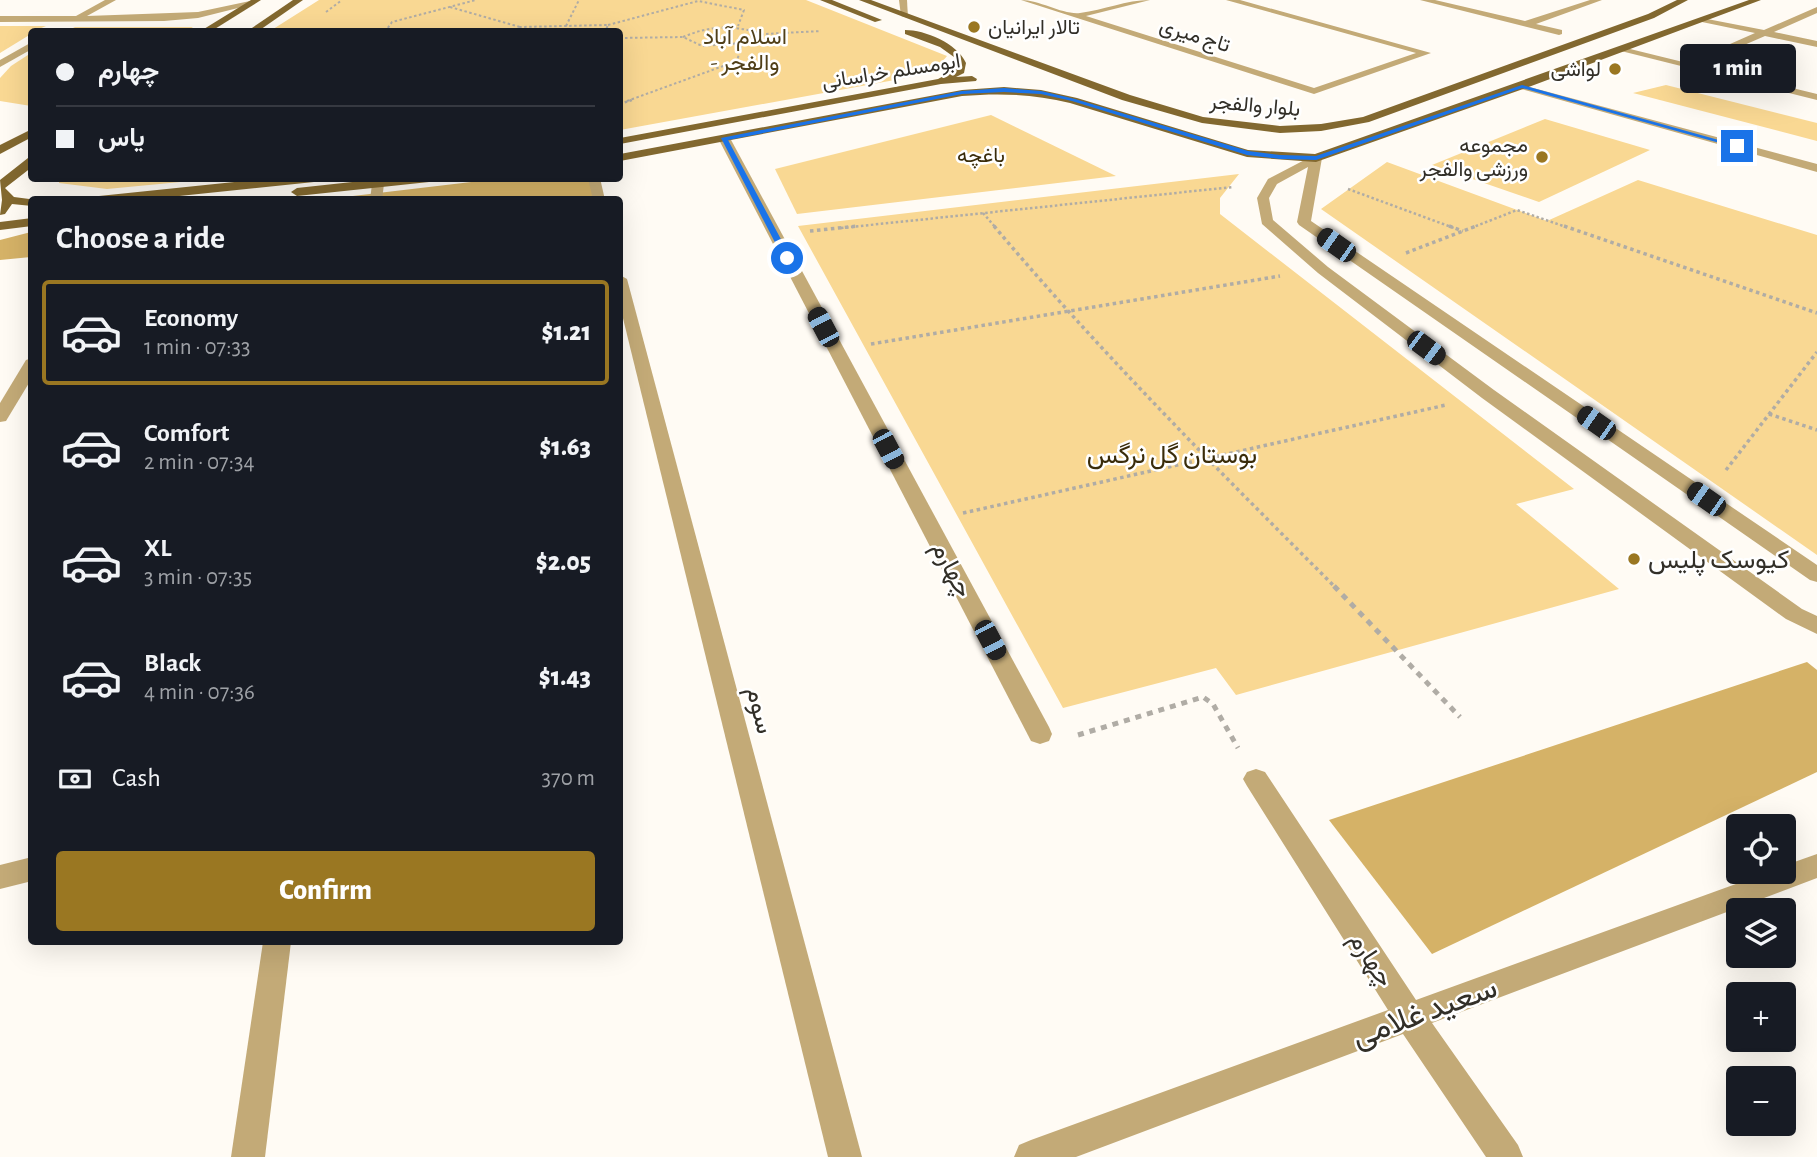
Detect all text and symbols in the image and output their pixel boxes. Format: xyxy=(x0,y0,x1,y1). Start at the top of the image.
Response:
street label: تاج میری xyxy=(1156,15,1233,59)
place label: تالار ایرانیان xyxy=(988,17,1080,40)
marker: تالار ایرانیان xyxy=(966,19,982,35)
district label: اسلام آباد - والفجر xyxy=(703,25,787,77)
callout: 1 min xyxy=(1679,44,1795,94)
street label: ابومسلم خراسانی xyxy=(820,50,962,96)
text: 1 min xyxy=(1714,57,1762,80)
text: چهارم xyxy=(98,58,159,84)
place label: لواشی xyxy=(1551,59,1601,82)
marker: لواشی xyxy=(1607,61,1623,77)
street label: بلوار والفجر xyxy=(1208,91,1301,122)
text: یاس xyxy=(98,125,145,151)
route end xyxy=(1721,130,1753,162)
place label: مجموعه ورزشی والفجر xyxy=(1418,135,1528,182)
park label: باغچه xyxy=(957,145,1005,169)
marker: مجموعه ورزشی والفجر xyxy=(1534,149,1550,165)
text: Choose a ride xyxy=(56,222,225,254)
car xyxy=(1313,224,1360,266)
route start xyxy=(771,242,803,274)
icon: car xyxy=(60,301,123,364)
car xyxy=(804,304,843,350)
text: Economy xyxy=(144,305,238,331)
text: $1.21 xyxy=(542,319,591,345)
car xyxy=(1403,327,1450,369)
text: 1 min · 07:33 xyxy=(144,336,250,359)
car xyxy=(1573,402,1620,444)
icon: car xyxy=(60,416,123,479)
text: Comfort xyxy=(144,420,229,446)
car xyxy=(869,426,908,472)
text: $1.63 xyxy=(539,434,591,460)
park label: بوستان گل نرگس xyxy=(1087,442,1257,470)
text: 2 min · 07:34 xyxy=(144,451,255,474)
car xyxy=(1683,478,1730,520)
icon: car xyxy=(60,531,123,594)
text: XL xyxy=(144,535,171,561)
street label: چهارم xyxy=(923,537,978,604)
place label: کیوسک پلیس xyxy=(1648,547,1789,577)
text: $2.05 xyxy=(536,549,591,575)
marker: کیوسک پلیس xyxy=(1626,551,1642,567)
text: 3 min · 07:35 xyxy=(144,566,252,589)
car xyxy=(971,617,1010,663)
icon: car xyxy=(60,646,123,709)
text: Black xyxy=(144,650,201,676)
text: $1.43 xyxy=(539,664,591,690)
text: 4 min · 07:36 xyxy=(144,681,255,704)
street label: سوم xyxy=(739,684,778,737)
icon: cash xyxy=(56,760,94,798)
text: Cash xyxy=(112,765,161,791)
text: 370 m xyxy=(542,767,595,790)
map controls xyxy=(1726,814,1796,1136)
button: locate xyxy=(1726,814,1796,884)
button: Confirm xyxy=(56,851,595,931)
button: layers xyxy=(1726,898,1796,968)
street label: چهارم xyxy=(1341,928,1398,994)
street label: سعید غلامی xyxy=(1348,971,1502,1055)
button: + xyxy=(1726,982,1796,1052)
button: − xyxy=(1726,1066,1796,1136)

